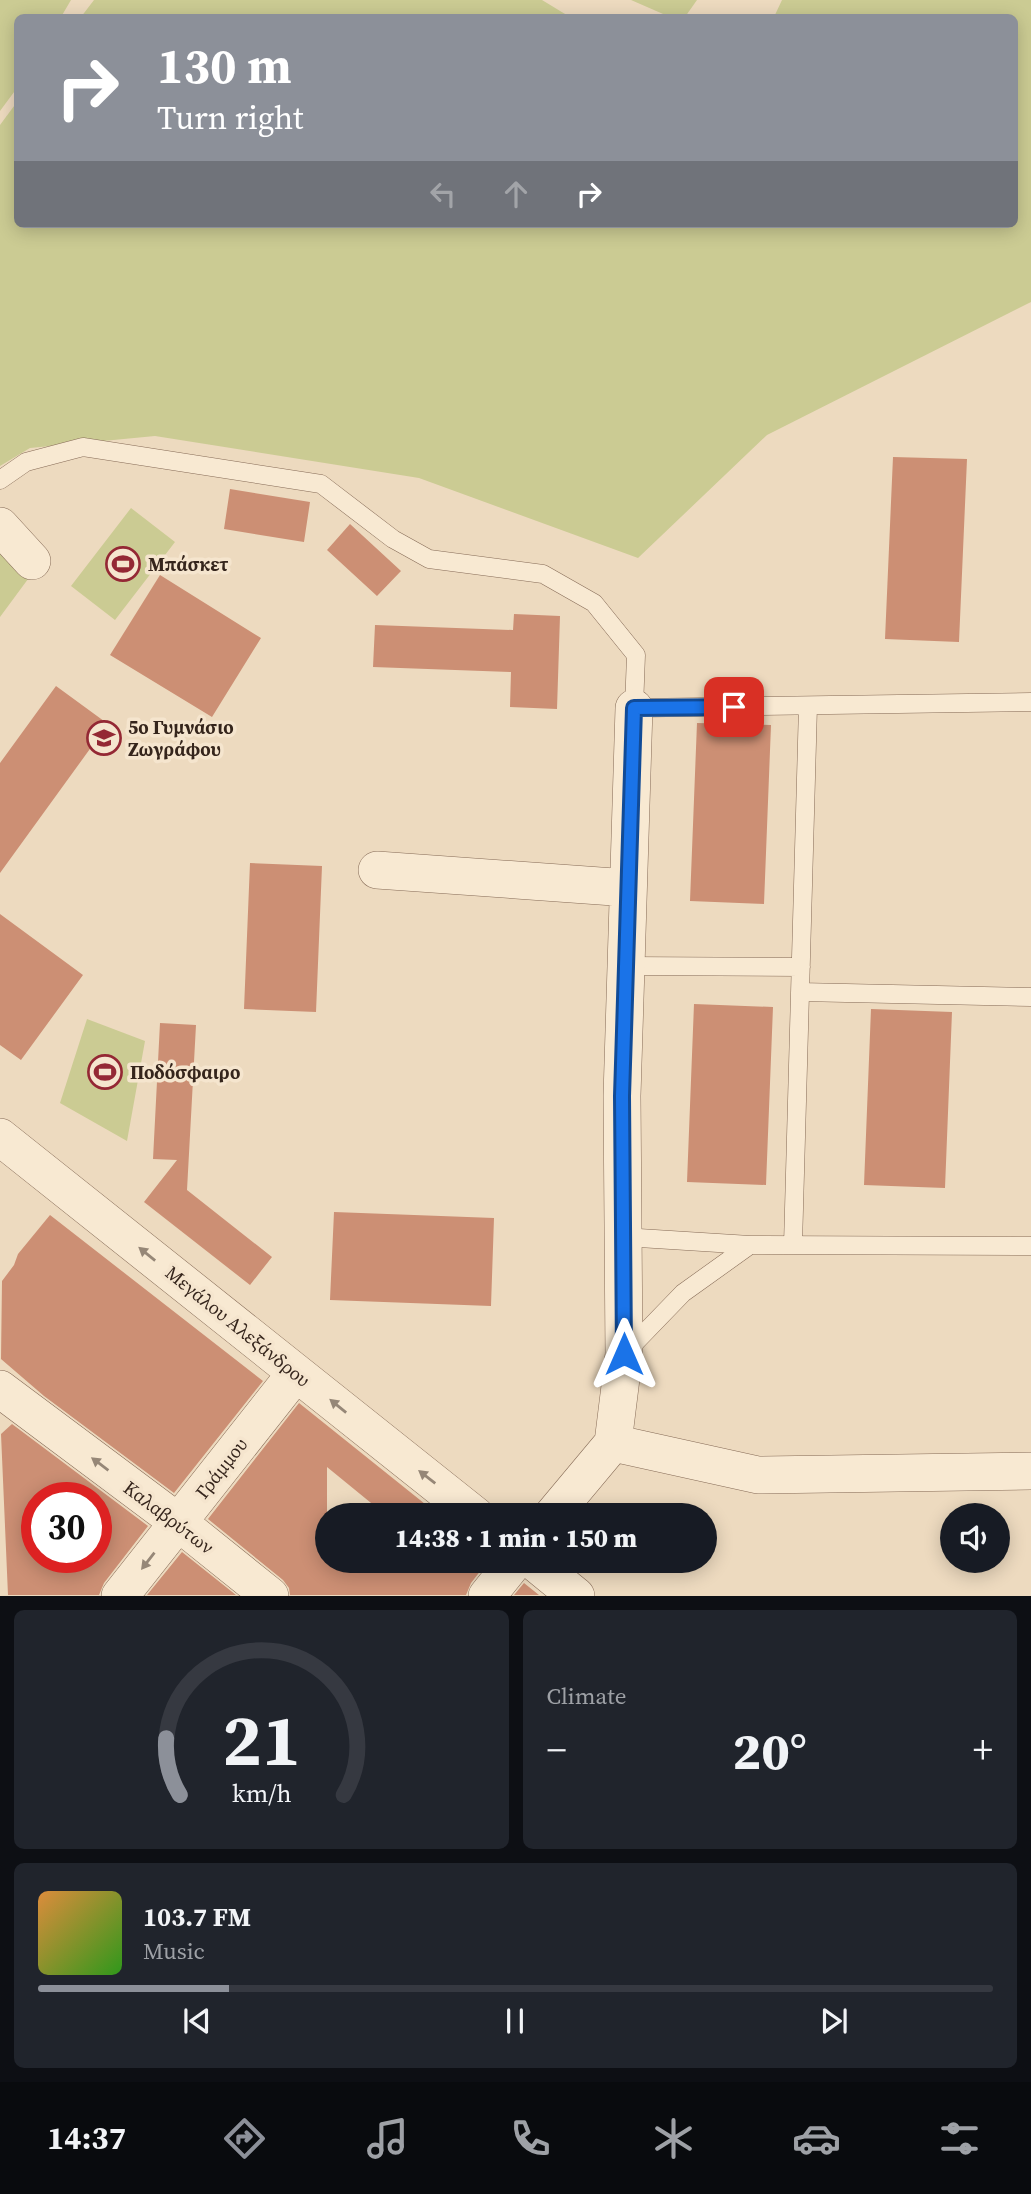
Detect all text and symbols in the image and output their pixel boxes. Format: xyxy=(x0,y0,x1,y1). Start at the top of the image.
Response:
text: 130 m xyxy=(157,32,292,99)
icon: right xyxy=(42,42,133,133)
text: Turn right xyxy=(157,96,303,140)
icon: left xyxy=(424,175,462,213)
icon: ahead xyxy=(497,175,535,213)
icon: right xyxy=(570,175,608,213)
sports icon: Μπάσκετ xyxy=(104,545,142,583)
place label: Μπάσκετ xyxy=(148,551,229,577)
pin xyxy=(704,677,764,737)
icon: arrive xyxy=(715,688,753,726)
place label: 5ο Γυμνάσιο Ζωγράφου xyxy=(128,714,234,762)
school or university icon: 5ο Γυμνάσιο Ζωγράφου xyxy=(85,719,123,757)
sports icon: Ποδόσφαιρο xyxy=(86,1053,124,1091)
place label: Ποδόσφαιρο xyxy=(130,1059,240,1085)
one-way arrow xyxy=(138,1246,156,1261)
street label: Μεγάλου Αλεξάνδρου xyxy=(160,1259,316,1393)
position arrow xyxy=(587,1317,661,1391)
one-way arrow xyxy=(329,1398,347,1413)
street label: Γράμμου xyxy=(189,1432,253,1504)
one-way arrow xyxy=(91,1457,109,1471)
one-way arrow xyxy=(419,1470,437,1485)
street label: Καλαβρύτων xyxy=(118,1474,220,1560)
speed limit sign: 30 xyxy=(21,1482,112,1573)
map controls xyxy=(940,1503,1010,1573)
button: sound xyxy=(940,1503,1010,1573)
text: 14:38 · 1 min · 150 m xyxy=(395,1520,637,1556)
one-way arrow xyxy=(141,1552,155,1570)
text: Climate xyxy=(547,1680,626,1712)
text: 21 xyxy=(222,1691,301,1790)
text: 20° xyxy=(733,1715,807,1786)
text: − xyxy=(547,1724,567,1776)
text: + xyxy=(973,1724,993,1776)
text: km/h xyxy=(231,1776,291,1810)
text: 103.7 FM xyxy=(143,1899,251,1935)
text: Music xyxy=(143,1935,205,1967)
icon: previous xyxy=(178,2002,216,2040)
icon: pause xyxy=(496,2002,534,2040)
icon: next xyxy=(815,2002,853,2040)
icon: directions xyxy=(220,2114,269,2163)
icon: music xyxy=(363,2114,412,2163)
icon: phone xyxy=(506,2114,555,2163)
icon: climate xyxy=(649,2114,698,2163)
icon: car xyxy=(792,2114,841,2163)
icon: filters xyxy=(935,2114,984,2163)
text: 14:37 xyxy=(47,2116,126,2160)

